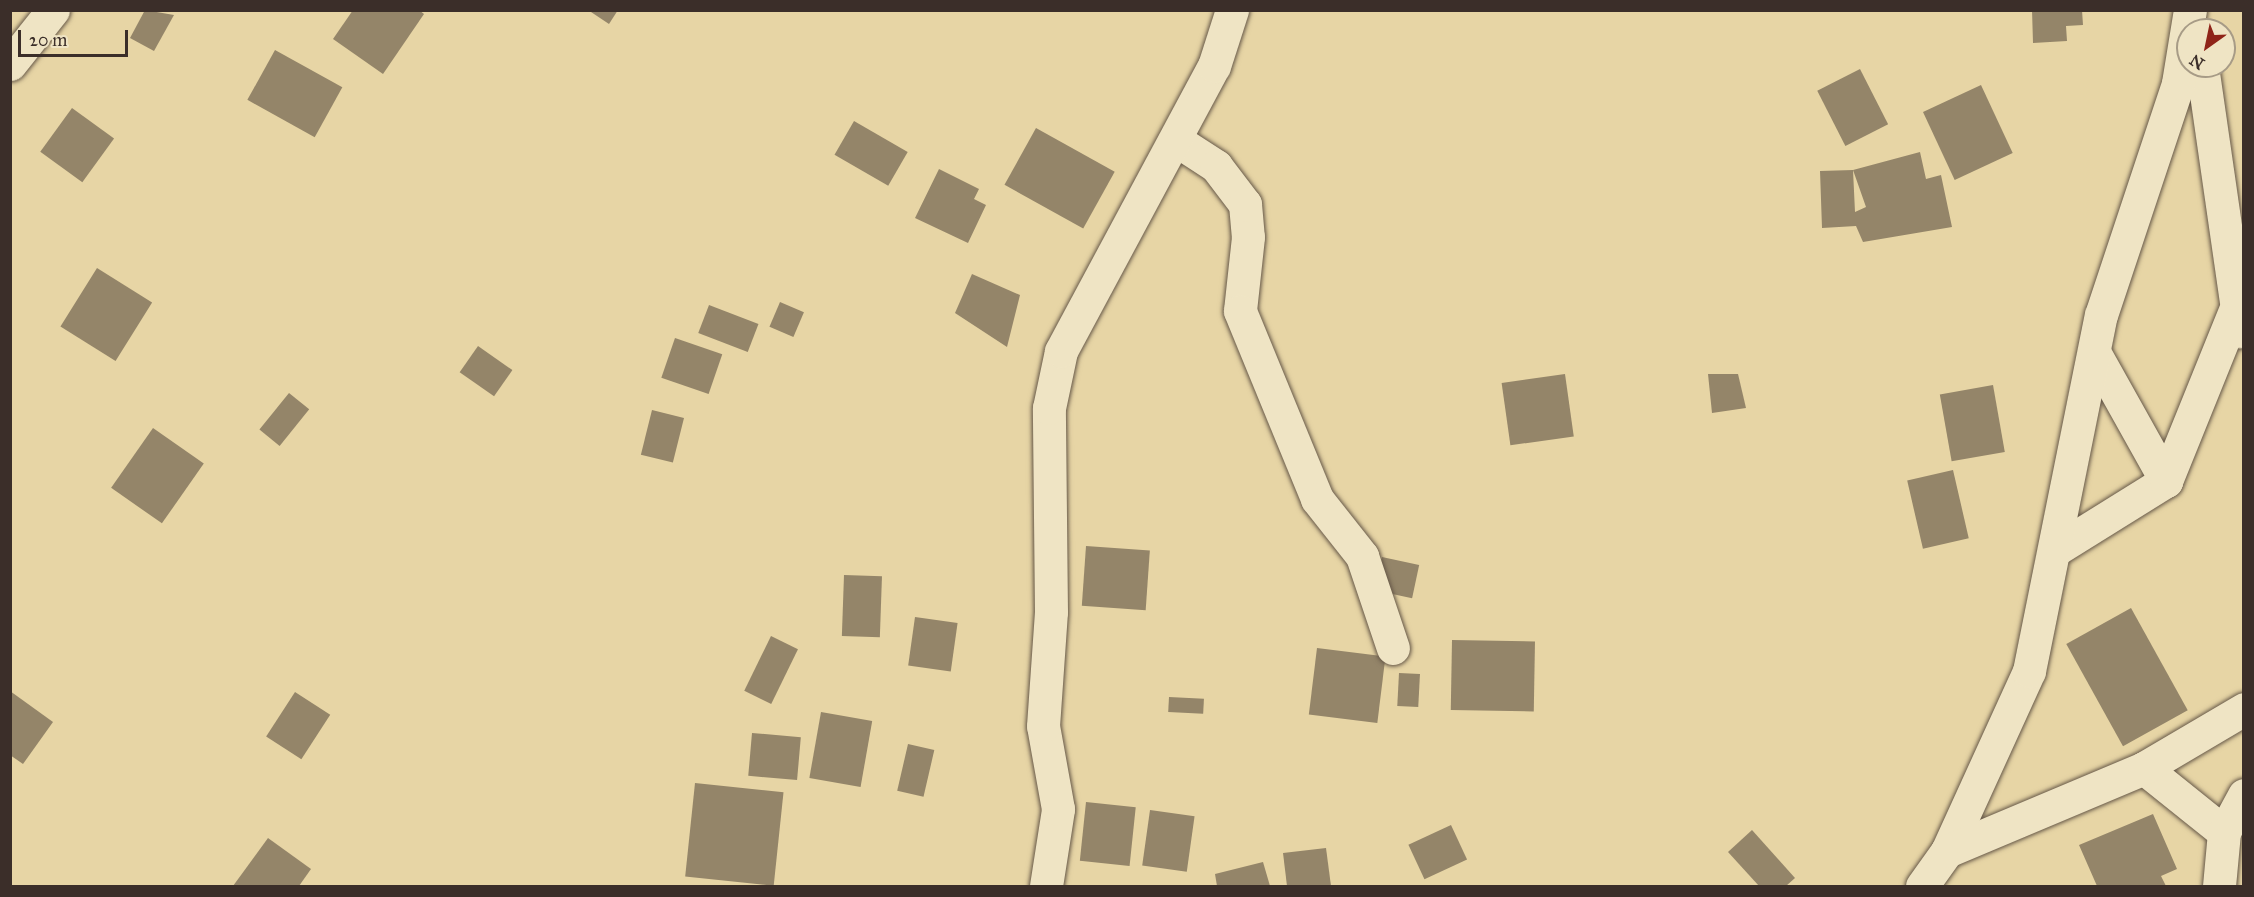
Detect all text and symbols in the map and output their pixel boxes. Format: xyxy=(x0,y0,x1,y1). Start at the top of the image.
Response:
scale bar xyxy=(21,18,130,56)
north arrow xyxy=(2176,18,2236,78)
text: 20 m xyxy=(29,29,67,51)
text: N xyxy=(2186,50,2208,74)

